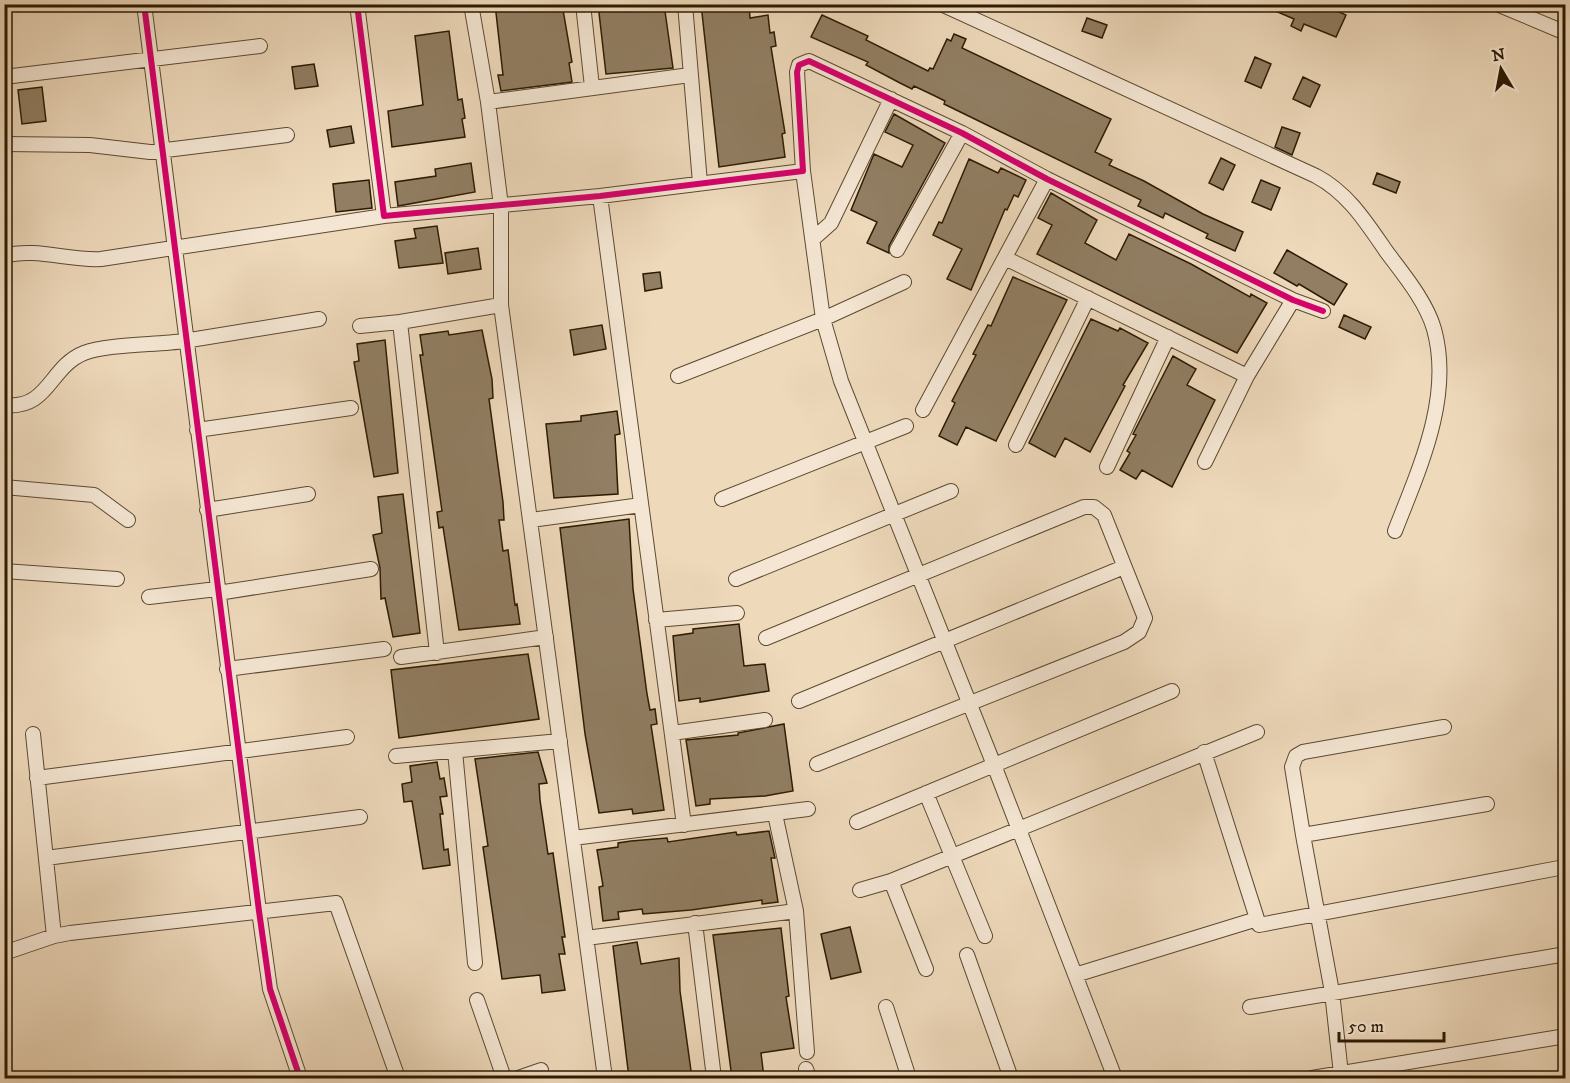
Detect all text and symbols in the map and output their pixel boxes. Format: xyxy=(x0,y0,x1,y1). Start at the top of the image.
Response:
north arrow xyxy=(1471,39,1531,99)
text: N xyxy=(1490,44,1507,66)
scale bar xyxy=(1339,1005,1444,1043)
text: 50 m xyxy=(1348,1016,1384,1038)

